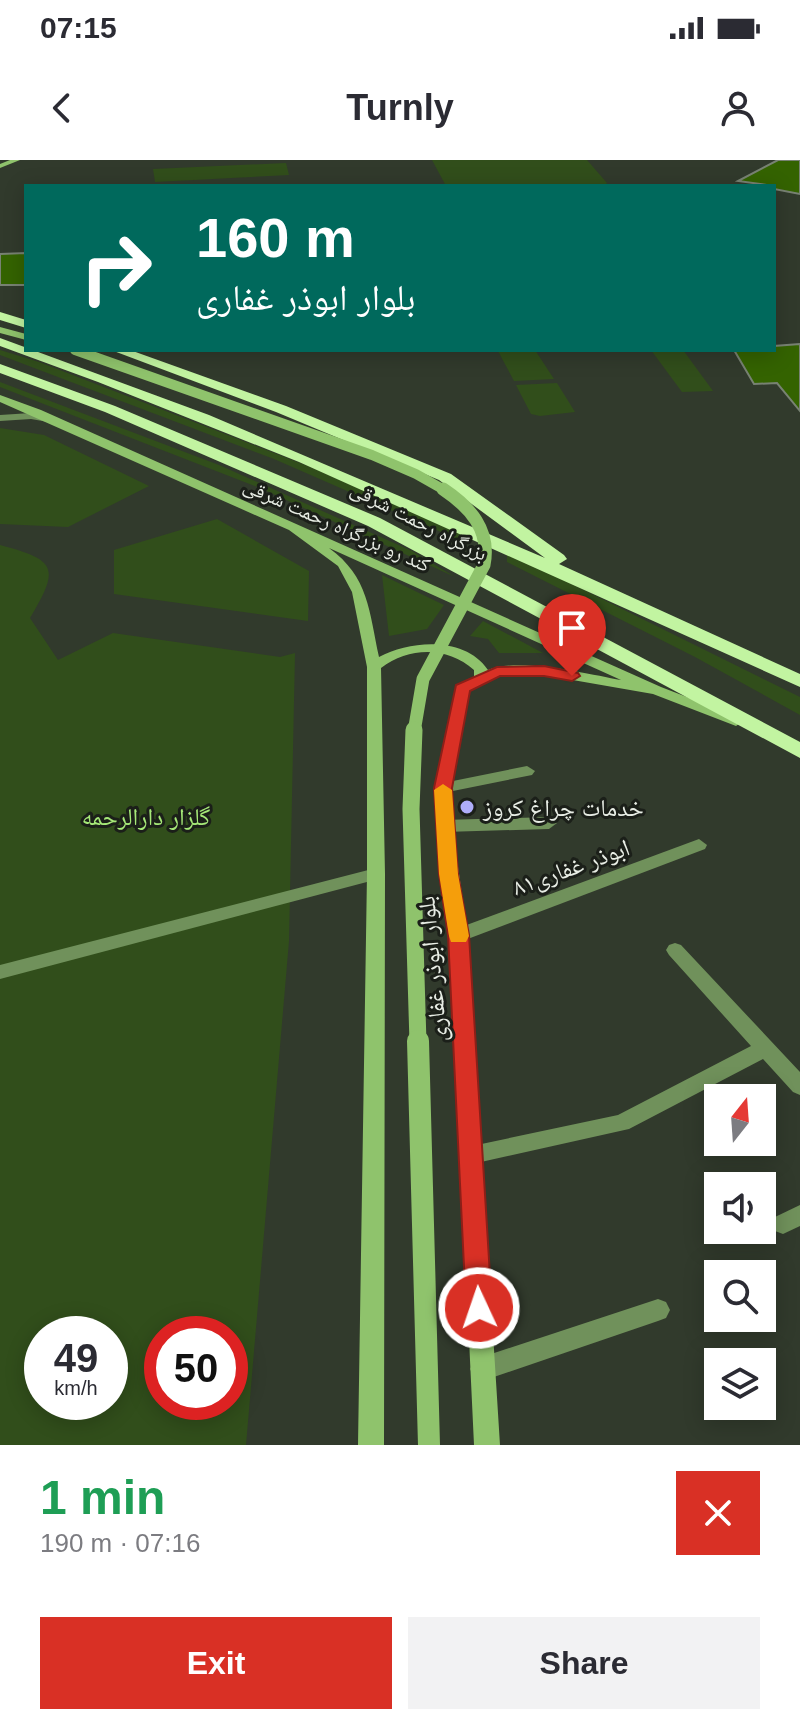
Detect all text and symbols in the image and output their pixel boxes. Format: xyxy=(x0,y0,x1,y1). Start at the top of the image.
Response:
text: 07:15 xyxy=(40,11,117,44)
icon: back xyxy=(40,86,84,130)
icon: person xyxy=(716,86,760,130)
text: Turnly xyxy=(346,87,454,128)
text: 160 m xyxy=(196,206,355,269)
icon: right xyxy=(64,216,168,320)
text: بلوار ابوذر غفاری xyxy=(196,277,416,318)
street label: کند رو بزرگراه رحمت شرقی xyxy=(240,474,434,577)
street label: بزرگراه رحمت شرقی xyxy=(347,477,491,566)
pin xyxy=(538,594,606,676)
icon: arrive xyxy=(550,606,594,650)
place label: خدمات چراغ کروز xyxy=(482,794,644,823)
marker: خدمات چراغ کروز xyxy=(458,798,476,816)
park label: گلزار دارالرحمه xyxy=(82,803,210,830)
street label: ۸۱ابوذر غفاری xyxy=(509,833,634,902)
street label: بلوار ابوذر غفاری xyxy=(412,895,453,1043)
north arrow xyxy=(704,1084,776,1156)
map controls xyxy=(704,1084,776,1420)
button: sound xyxy=(704,1172,776,1244)
button: search xyxy=(704,1260,776,1332)
position arrow xyxy=(437,1266,521,1350)
speed limit sign: 50 xyxy=(144,1316,248,1420)
text: 49 xyxy=(54,1336,98,1380)
button: layers xyxy=(704,1348,776,1420)
text: km/h xyxy=(54,1377,98,1399)
text: 1 min xyxy=(40,1471,165,1524)
button: close xyxy=(676,1471,760,1555)
text: 190 m · 07:16 xyxy=(40,1528,200,1558)
button: Exit xyxy=(40,1617,392,1709)
button: Share xyxy=(408,1617,760,1709)

